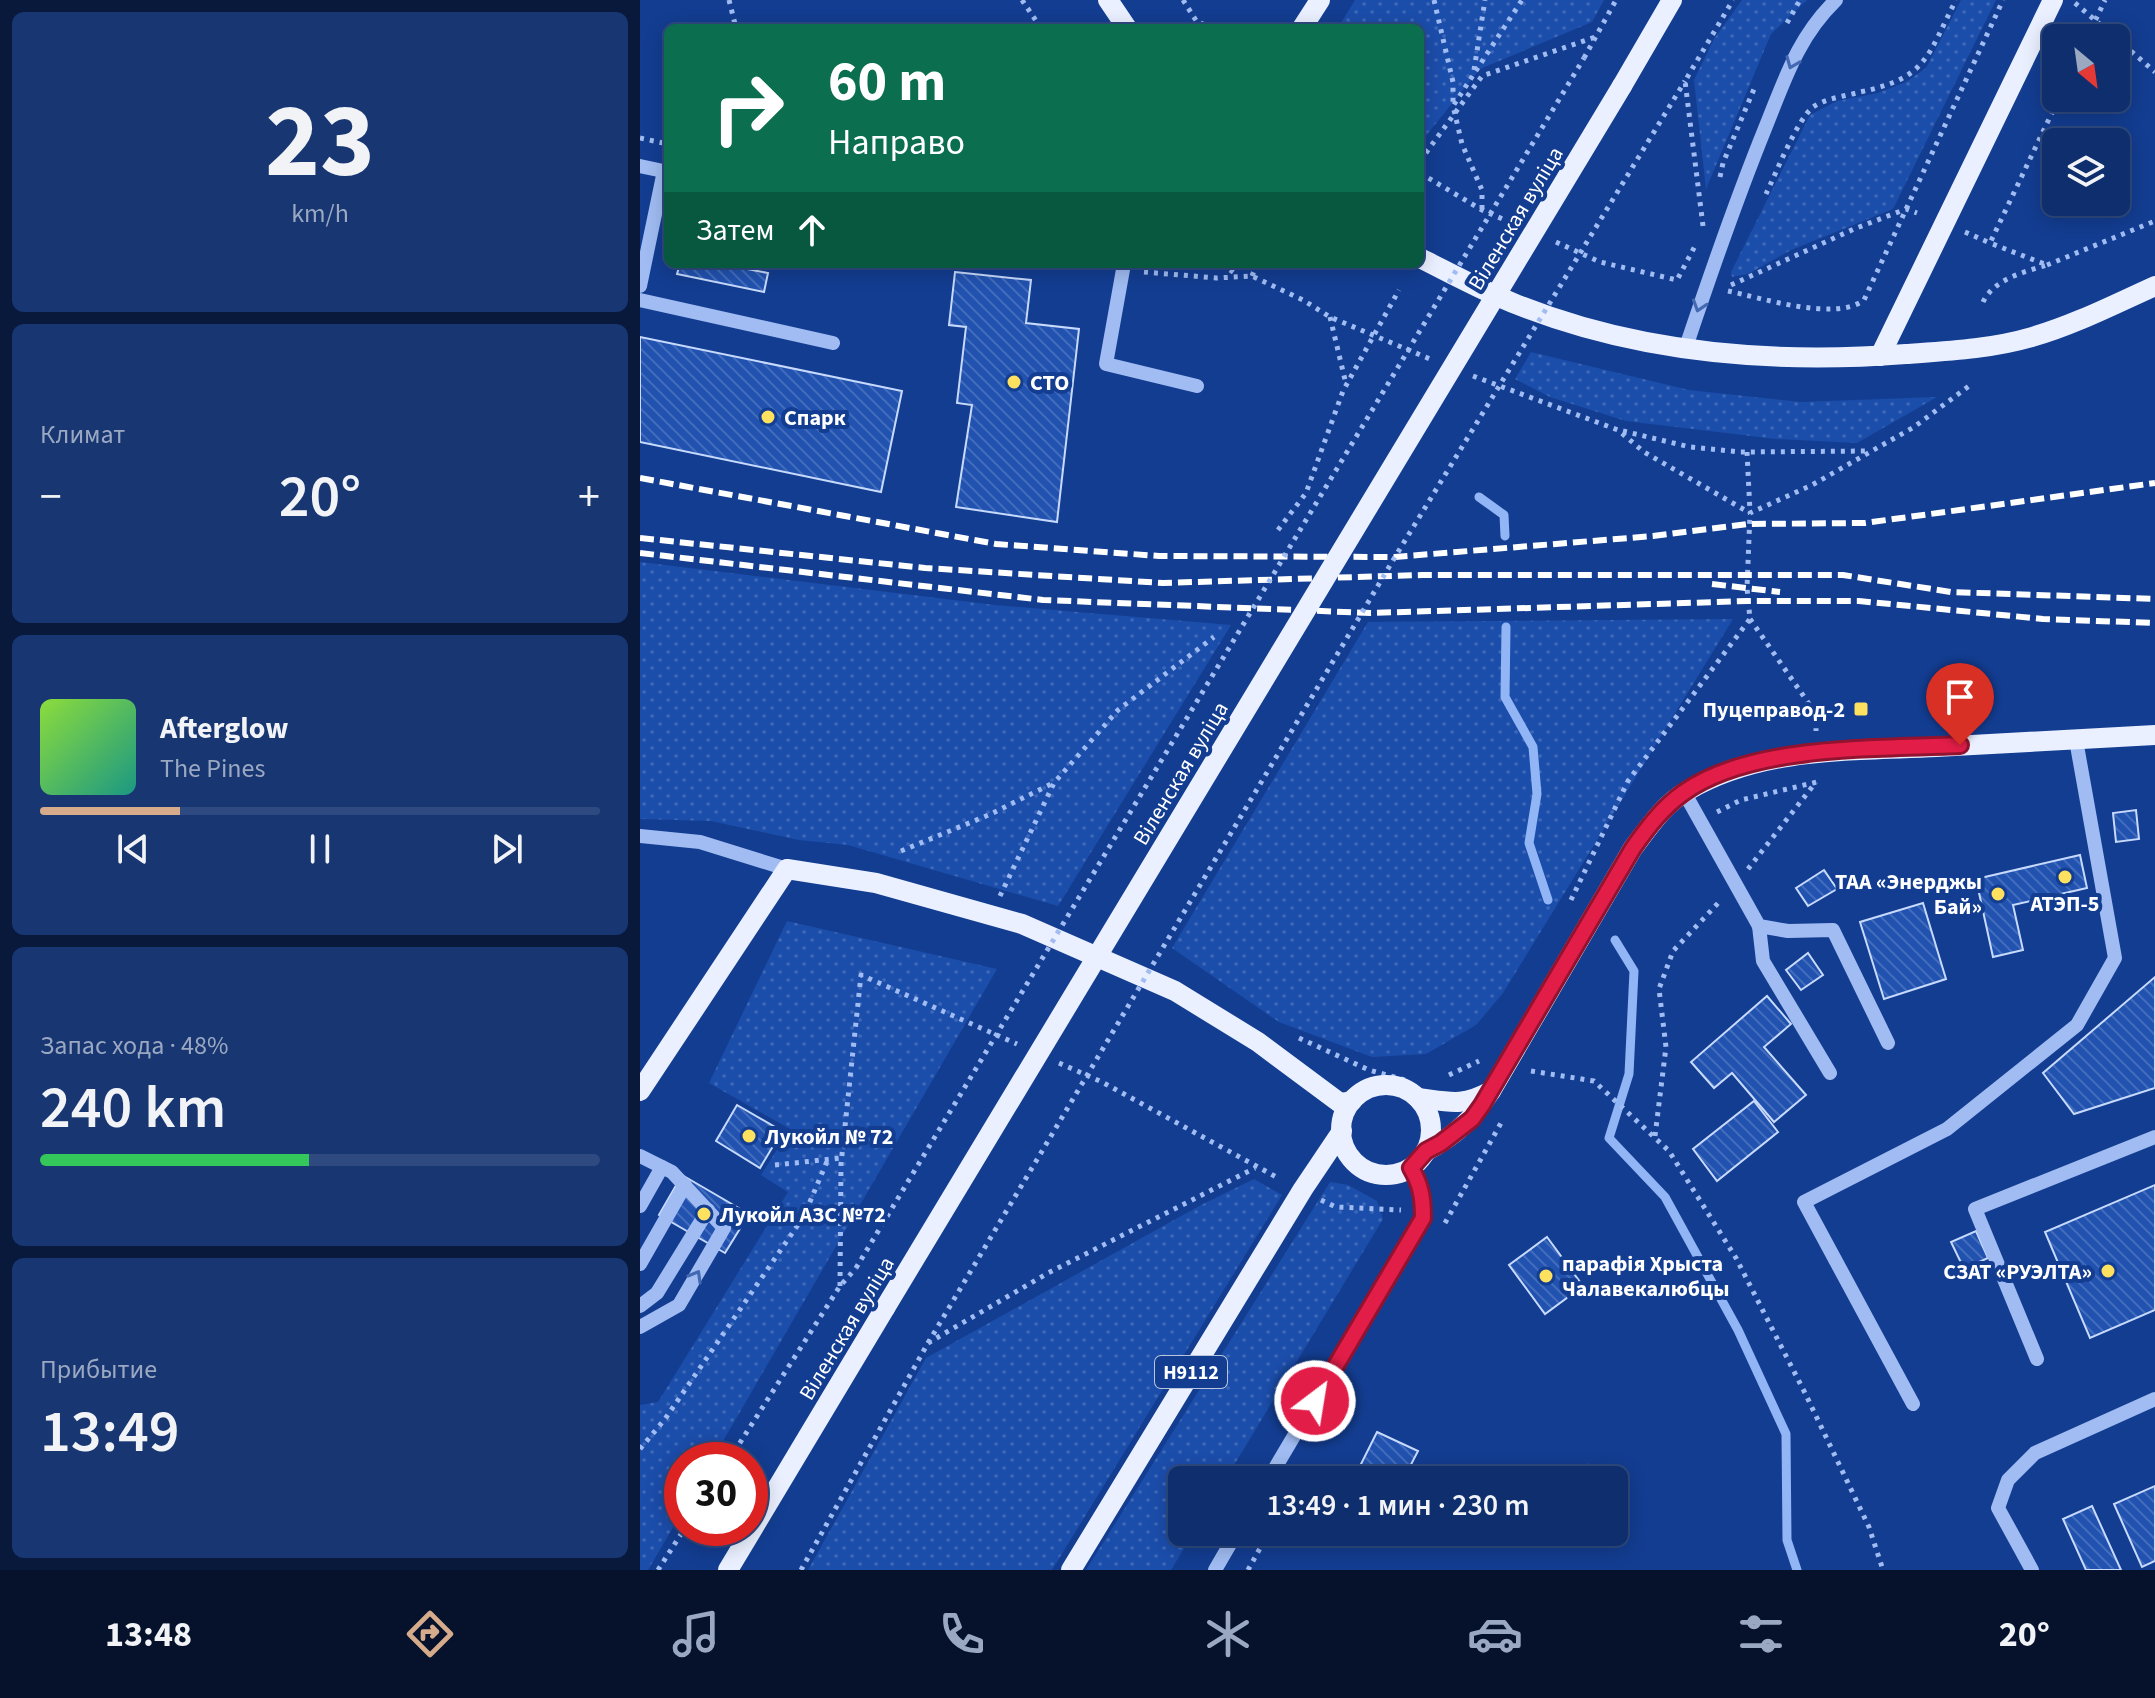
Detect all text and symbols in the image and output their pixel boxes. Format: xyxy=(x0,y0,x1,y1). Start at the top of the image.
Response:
north arrow xyxy=(2042,24,2130,112)
map controls xyxy=(2042,24,2130,216)
text: 60 m xyxy=(828,43,946,122)
one-way arrow xyxy=(1785,55,1802,69)
icon: right xyxy=(696,56,800,160)
text: 23 xyxy=(265,69,375,217)
text: Направо xyxy=(828,117,965,168)
button: layers xyxy=(2042,128,2130,216)
street label: Віленская вуліца xyxy=(1460,141,1571,296)
text: km/h xyxy=(291,195,349,232)
icon: ahead xyxy=(790,208,834,252)
text: Затем xyxy=(696,209,774,252)
one-way arrow xyxy=(1693,298,1709,312)
place label: СТО xyxy=(1030,367,1069,399)
marker: СТО xyxy=(1005,373,1023,391)
place label: Спарк xyxy=(784,402,846,434)
marker: Спарк xyxy=(759,408,777,426)
text: Климат xyxy=(40,416,125,453)
text: 20° xyxy=(279,455,361,540)
text: − xyxy=(40,466,62,529)
text: + xyxy=(578,466,600,529)
pin xyxy=(1926,663,1994,745)
icon: arrive xyxy=(1938,675,1982,719)
place label: Пуцеправод-2 xyxy=(1702,694,1845,726)
street label: Віленская вуліца xyxy=(1125,696,1236,851)
marker: Пуцеправод-2 xyxy=(1852,700,1870,718)
text: Afterglow xyxy=(160,707,288,750)
text: The Pines xyxy=(160,750,265,787)
icon: previous xyxy=(111,827,155,871)
icon: pause xyxy=(298,827,342,871)
icon: next xyxy=(485,827,529,871)
place label: ТАА «Энерджы Бай» xyxy=(1835,866,1982,923)
marker: АТЭП-5 xyxy=(2056,868,2074,886)
marker: ТАА «Энерджы Бай» xyxy=(1989,885,2007,903)
place label: АТЭП-5 xyxy=(2030,888,2099,920)
text: Запас хода · 48% xyxy=(40,1027,228,1064)
text: 240 km xyxy=(40,1066,226,1151)
place label: Лукойл № 72 xyxy=(764,1121,893,1153)
marker: Лукойл № 72 xyxy=(740,1127,758,1145)
place label: Лукойл АЗС №72 xyxy=(719,1199,886,1231)
marker: Лукойл АЗС №72 xyxy=(695,1205,713,1223)
place label: парафія Хрыста Чалавекалюбцы xyxy=(1562,1248,1730,1305)
street label: Віленская вуліца xyxy=(791,1251,902,1406)
place label: СЗАТ «РУЭЛТА» xyxy=(1943,1256,2092,1288)
marker: СЗАТ «РУЭЛТА» xyxy=(2099,1262,2117,1280)
marker: парафія Хрыста Чалавекалюбцы xyxy=(1537,1267,1555,1285)
one-way arrow xyxy=(686,1271,702,1285)
text: Прибытие xyxy=(40,1351,157,1388)
road number: Н9112 xyxy=(1155,1356,1227,1388)
position arrow xyxy=(1273,1359,1357,1443)
text: 13:49 xyxy=(40,1390,180,1475)
speed limit sign: 30 xyxy=(664,1442,768,1546)
text: 13:49 · 1 мин · 230 m xyxy=(1267,1484,1529,1527)
icon: directions xyxy=(402,1606,458,1662)
icon: music xyxy=(668,1606,724,1662)
icon: phone xyxy=(934,1606,990,1662)
icon: climate xyxy=(1200,1606,1256,1662)
icon: car xyxy=(1467,1606,1523,1662)
icon: filters xyxy=(1733,1606,1789,1662)
text: 13:48 xyxy=(105,1609,192,1660)
text: 20° xyxy=(1999,1609,2050,1660)

